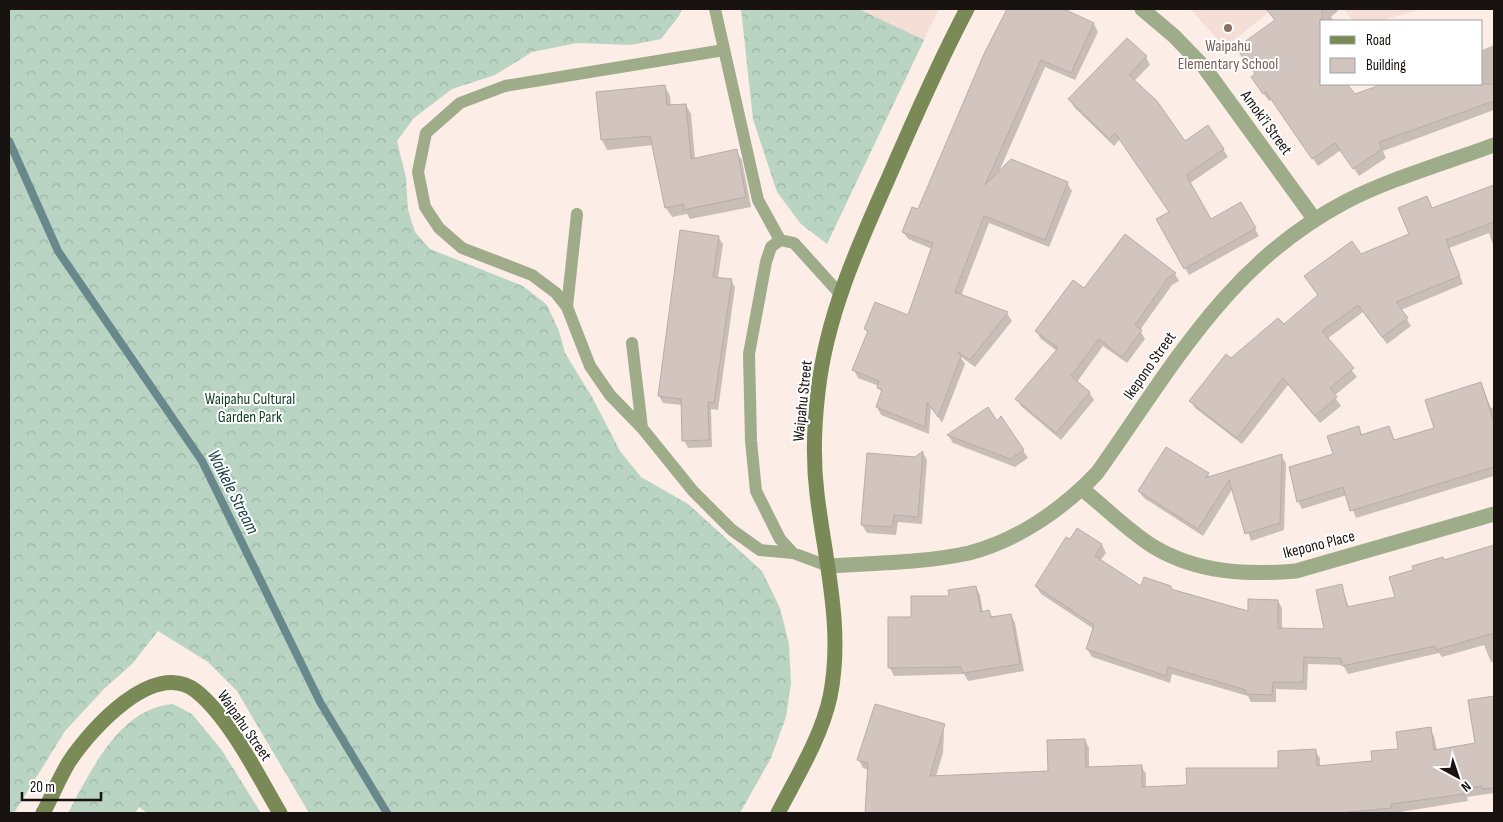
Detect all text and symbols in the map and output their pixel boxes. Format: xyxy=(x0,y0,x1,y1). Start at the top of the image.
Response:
legend xyxy=(1320,20,1483,85)
marker: Waipahu Elementary School xyxy=(1222,22,1234,34)
text: Road xyxy=(1366,31,1391,50)
place label: Waipahu Elementary School xyxy=(1178,37,1278,74)
text: Building xyxy=(1366,56,1406,75)
street label: Amoki'i Street xyxy=(1236,86,1296,159)
street label: Ikepono Street xyxy=(1120,328,1180,404)
street label: Waipahu Street xyxy=(789,359,817,443)
park label: Waipahu Cultural Garden Park xyxy=(205,390,295,427)
water label: Waikele Stream xyxy=(203,446,263,538)
street label: Ikepono Place xyxy=(1281,527,1357,563)
street label: Waipahu Street xyxy=(213,687,275,765)
north arrow xyxy=(1433,752,1483,802)
scale bar xyxy=(22,770,101,802)
text: 20 m xyxy=(30,778,55,797)
text: N xyxy=(1458,778,1474,795)

